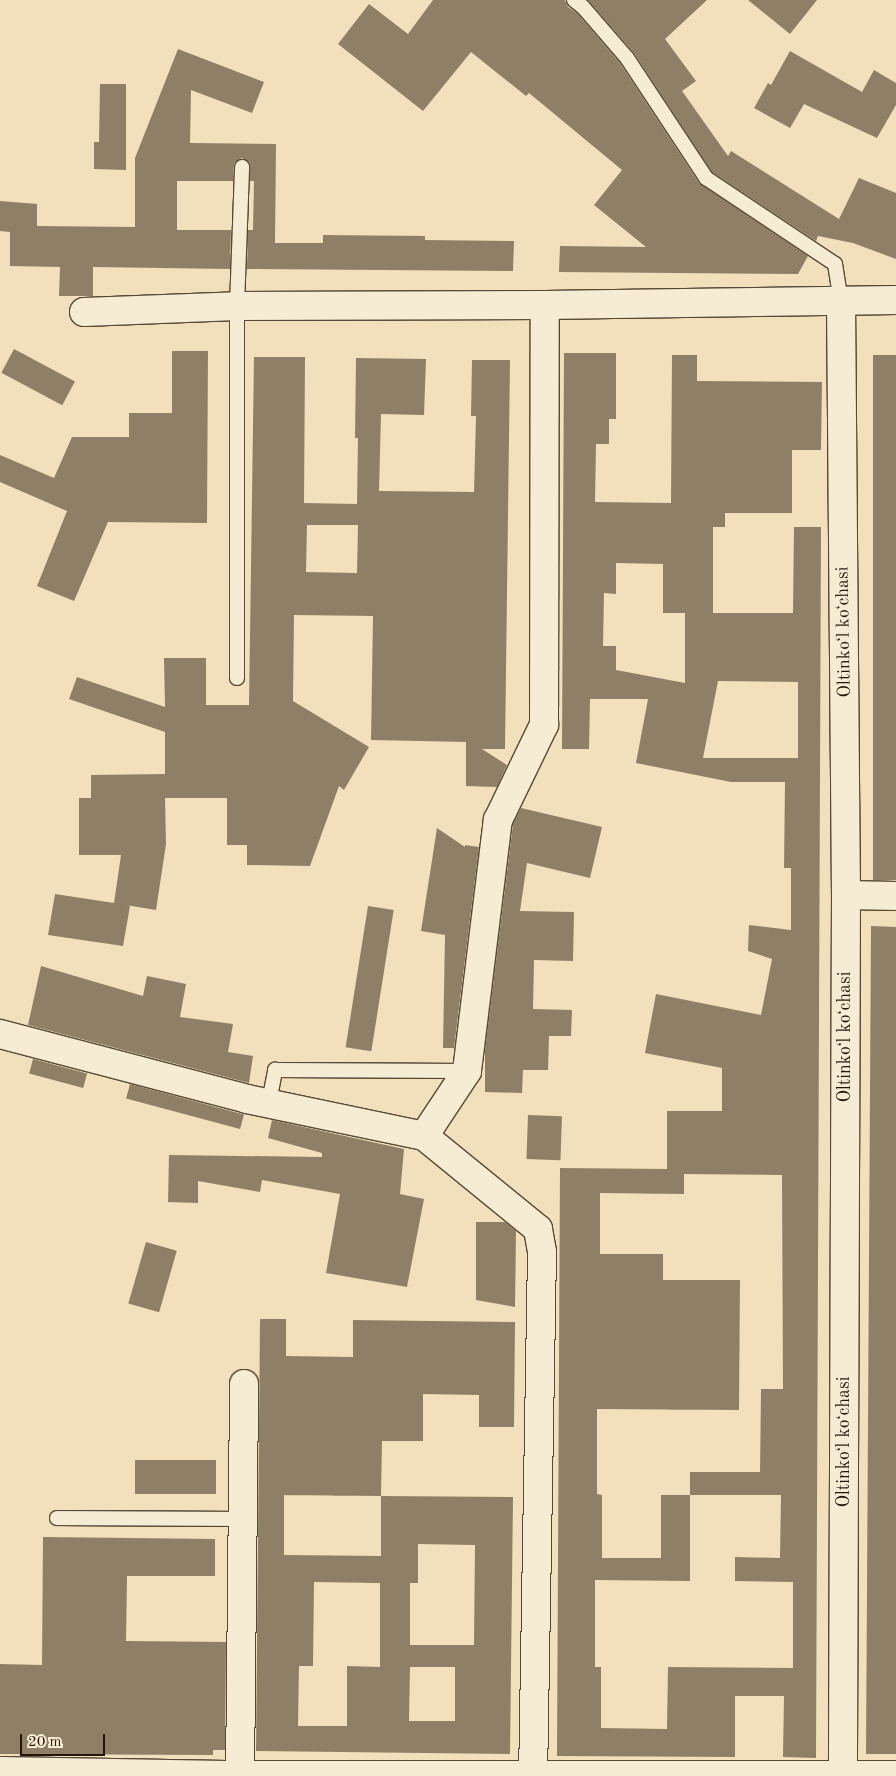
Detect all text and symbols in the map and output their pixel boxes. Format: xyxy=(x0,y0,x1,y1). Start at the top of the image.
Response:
street label: Oltinkoʻl koʻchasi xyxy=(832,566,856,698)
street label: Oltinkoʻl koʻchasi xyxy=(834,971,856,1103)
street label: Oltinkoʻl koʻchasi xyxy=(833,1376,855,1508)
scale bar xyxy=(22,1724,108,1756)
text: 20 m xyxy=(28,1735,62,1750)

